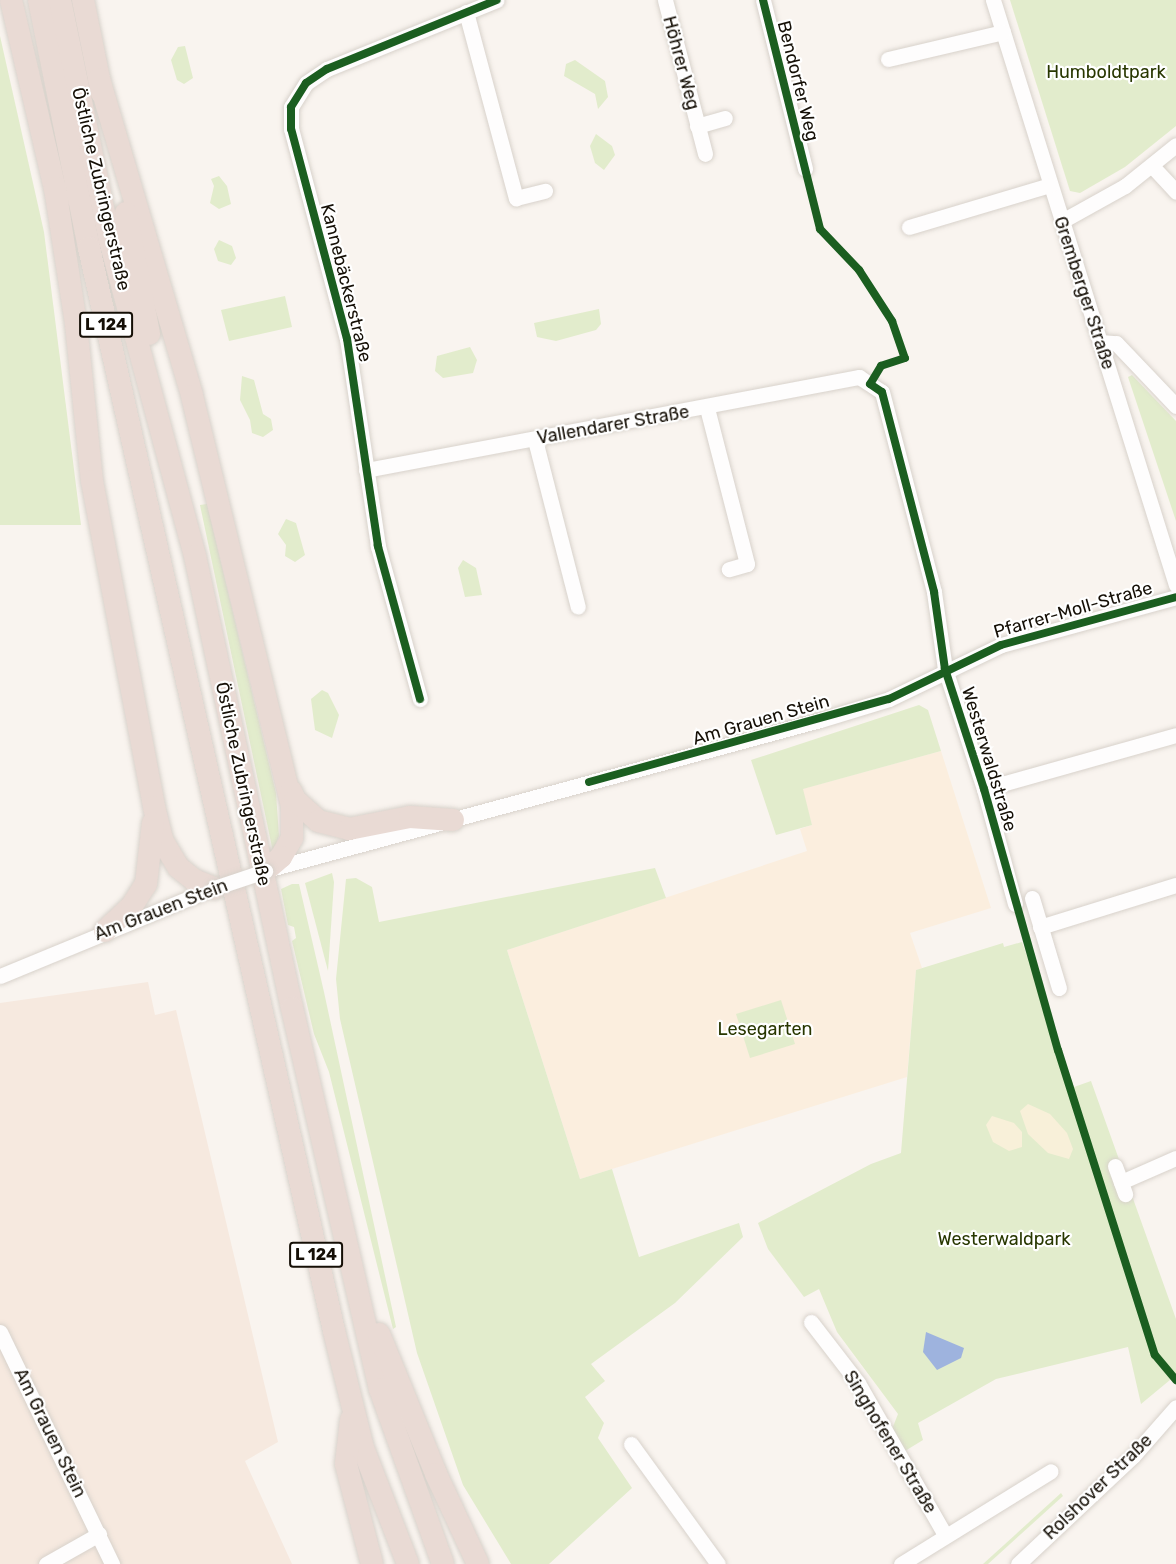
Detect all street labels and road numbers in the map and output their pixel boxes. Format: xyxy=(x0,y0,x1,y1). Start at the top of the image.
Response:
street label: Höhrer Weg xyxy=(658,13,704,113)
street label: Bendorfer Weg xyxy=(773,18,823,144)
street label: Östliche Zubringerstraße xyxy=(67,85,135,293)
street label: Kannebäckerstraße xyxy=(316,202,376,364)
street label: Gremberger Straße xyxy=(1049,214,1119,372)
road number: L 124 xyxy=(78,312,134,338)
street label: Vallendarer Straße xyxy=(535,401,691,449)
street label: Pfarrer-Moll-Straße xyxy=(991,577,1155,643)
street label: Östliche Zubringerstraße xyxy=(211,680,275,888)
street label: Westerwaldstraße xyxy=(957,684,1021,834)
street label: Am Grauen Stein xyxy=(690,690,832,750)
street label: Am Grauen Stein xyxy=(91,875,231,945)
road number: L 124 xyxy=(288,1242,344,1268)
street label: Am Grauen Stein xyxy=(9,1365,91,1501)
street label: Singhofener Straße xyxy=(839,1367,941,1517)
street label: Rolshover Straße xyxy=(1039,1430,1157,1544)

